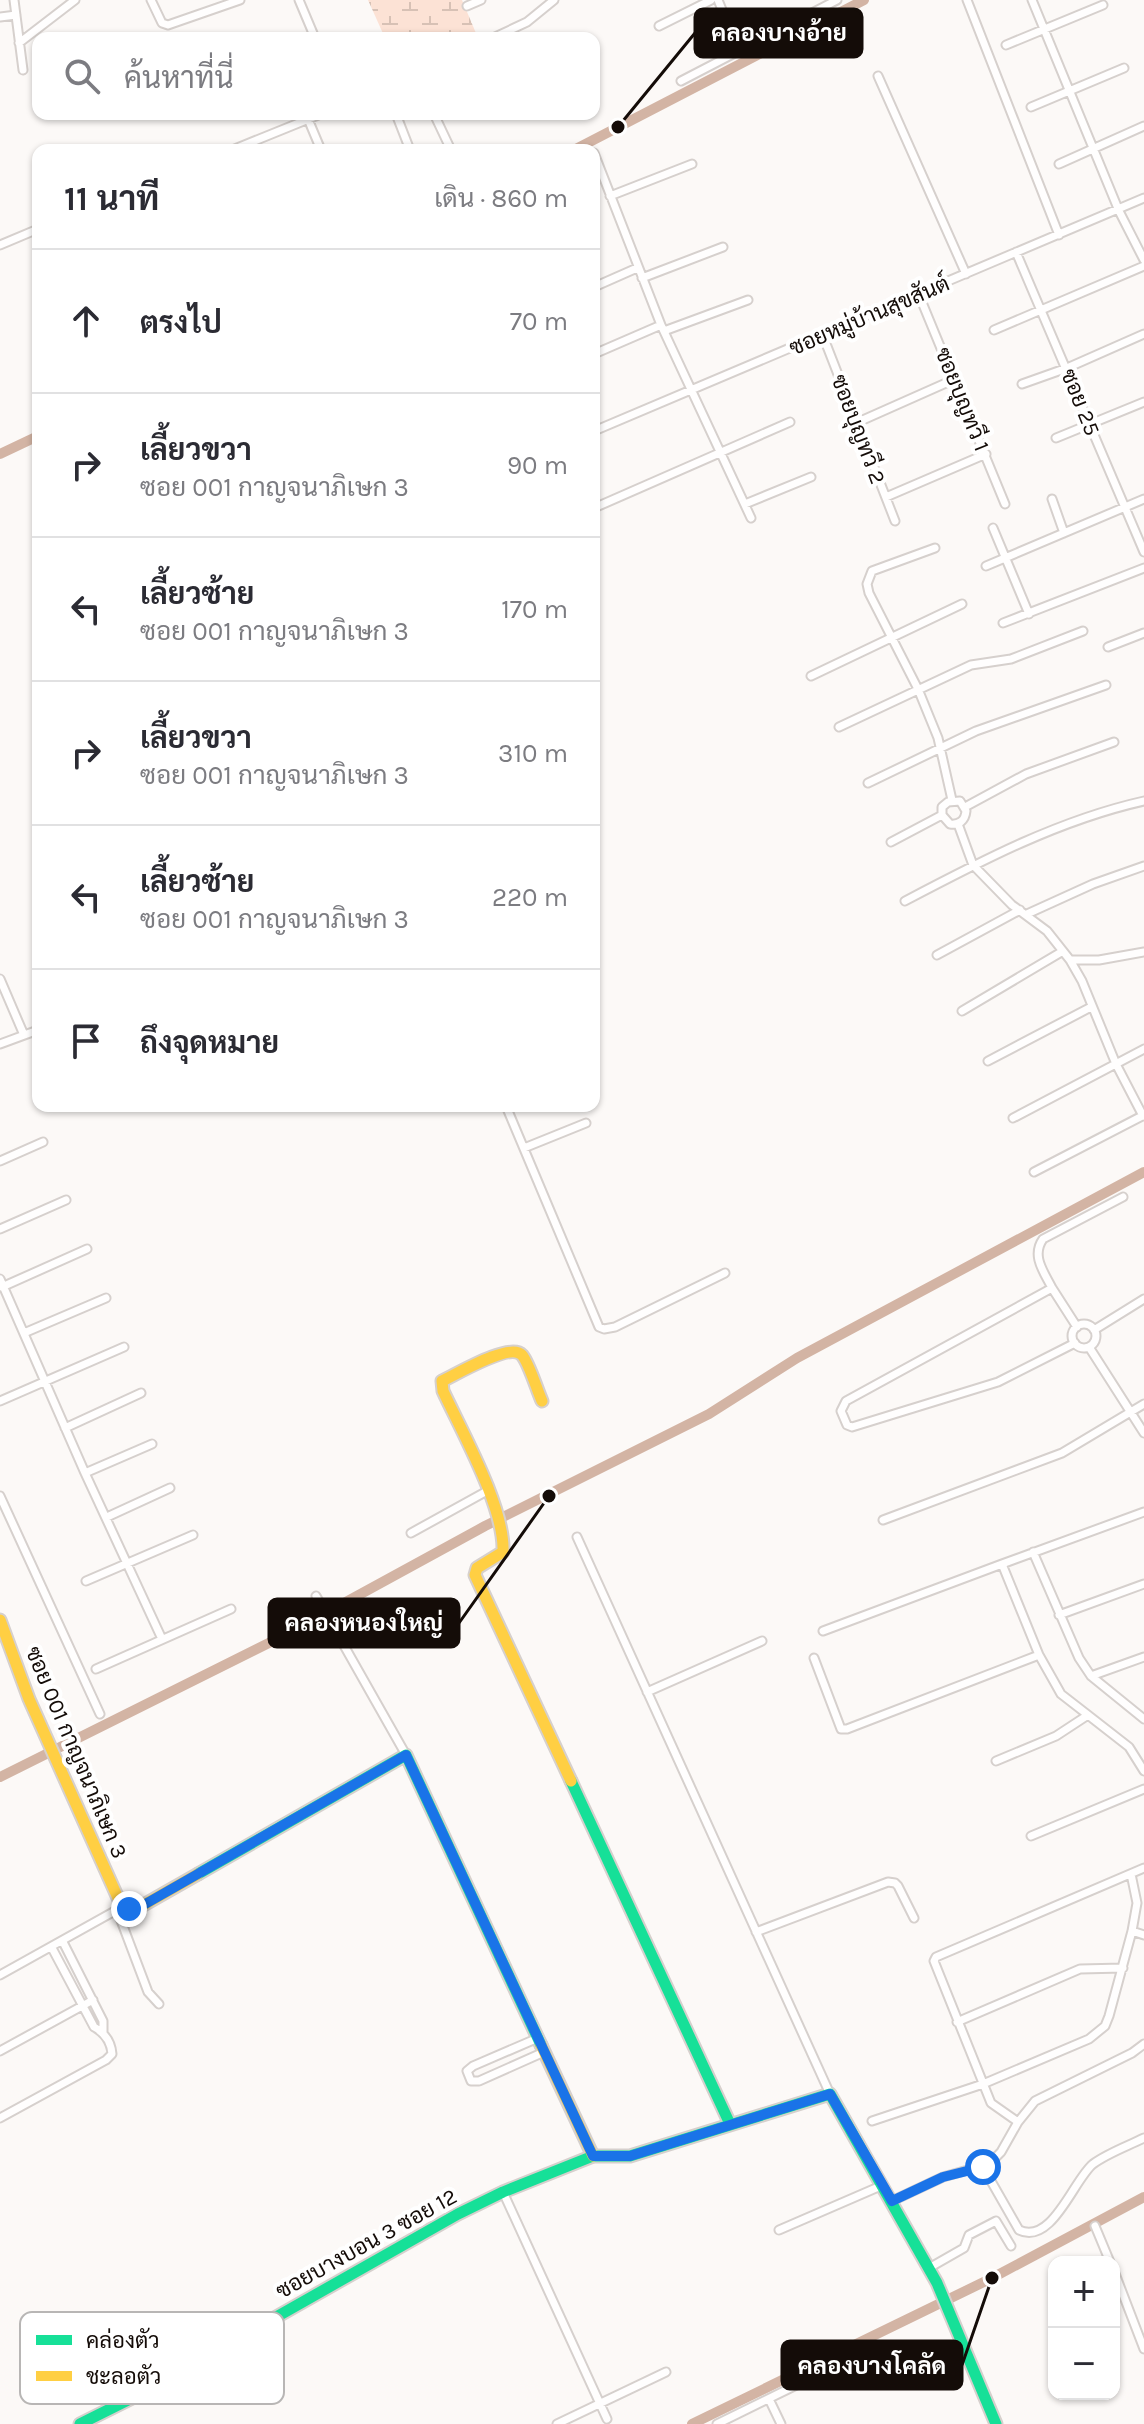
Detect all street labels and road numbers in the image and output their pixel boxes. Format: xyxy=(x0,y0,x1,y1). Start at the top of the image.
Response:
street label: ซอยหมู่บ้านสุขสันต์ xyxy=(785,269,954,363)
street label: ซอยบุญทวี 1 xyxy=(928,343,996,456)
street label: ซอย 25 xyxy=(1055,365,1105,439)
street label: ซอยบุญทวี 2 xyxy=(823,371,892,489)
street label: ซอย 001 กาญจนาภิเษก 3 xyxy=(20,1642,133,1862)
street label: ซอยบางบอน 3 ซอย 12 xyxy=(272,2183,461,2304)

